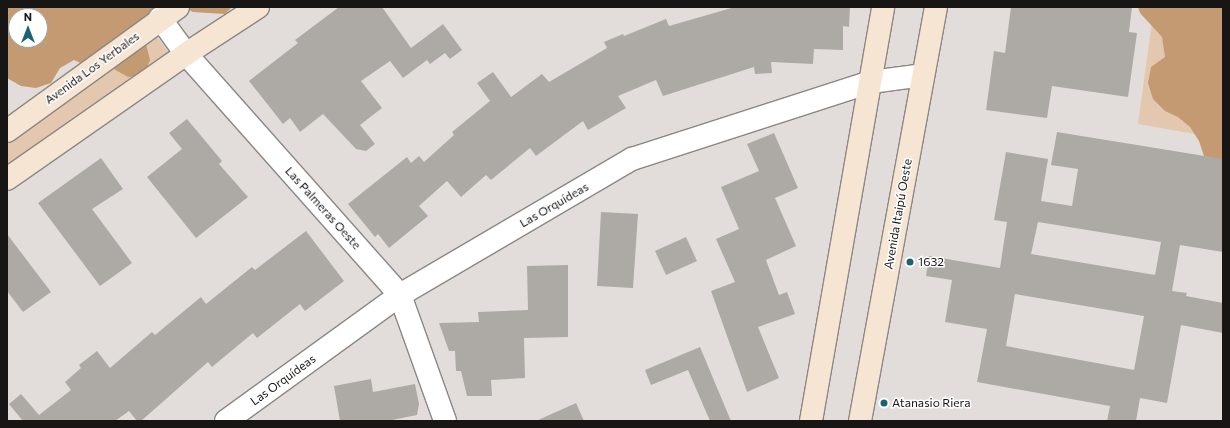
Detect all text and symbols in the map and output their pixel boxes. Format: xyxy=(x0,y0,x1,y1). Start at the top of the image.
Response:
north arrow xyxy=(8,8,48,48)
text: N xyxy=(24,10,32,23)
street label: Avenida Los Yerbales xyxy=(42,29,142,107)
street label: Avenida Itaipú Oeste xyxy=(881,158,915,270)
street label: Las Palmeras Oeste xyxy=(282,164,364,252)
street label: Las Orquídeas xyxy=(517,179,591,231)
place label: 1632 xyxy=(918,255,944,269)
marker: 1632 xyxy=(905,257,915,267)
street label: Las Orquídeas xyxy=(248,352,318,408)
place label: Atanasio Riera xyxy=(892,396,971,410)
marker: Atanasio Riera xyxy=(879,398,889,408)

